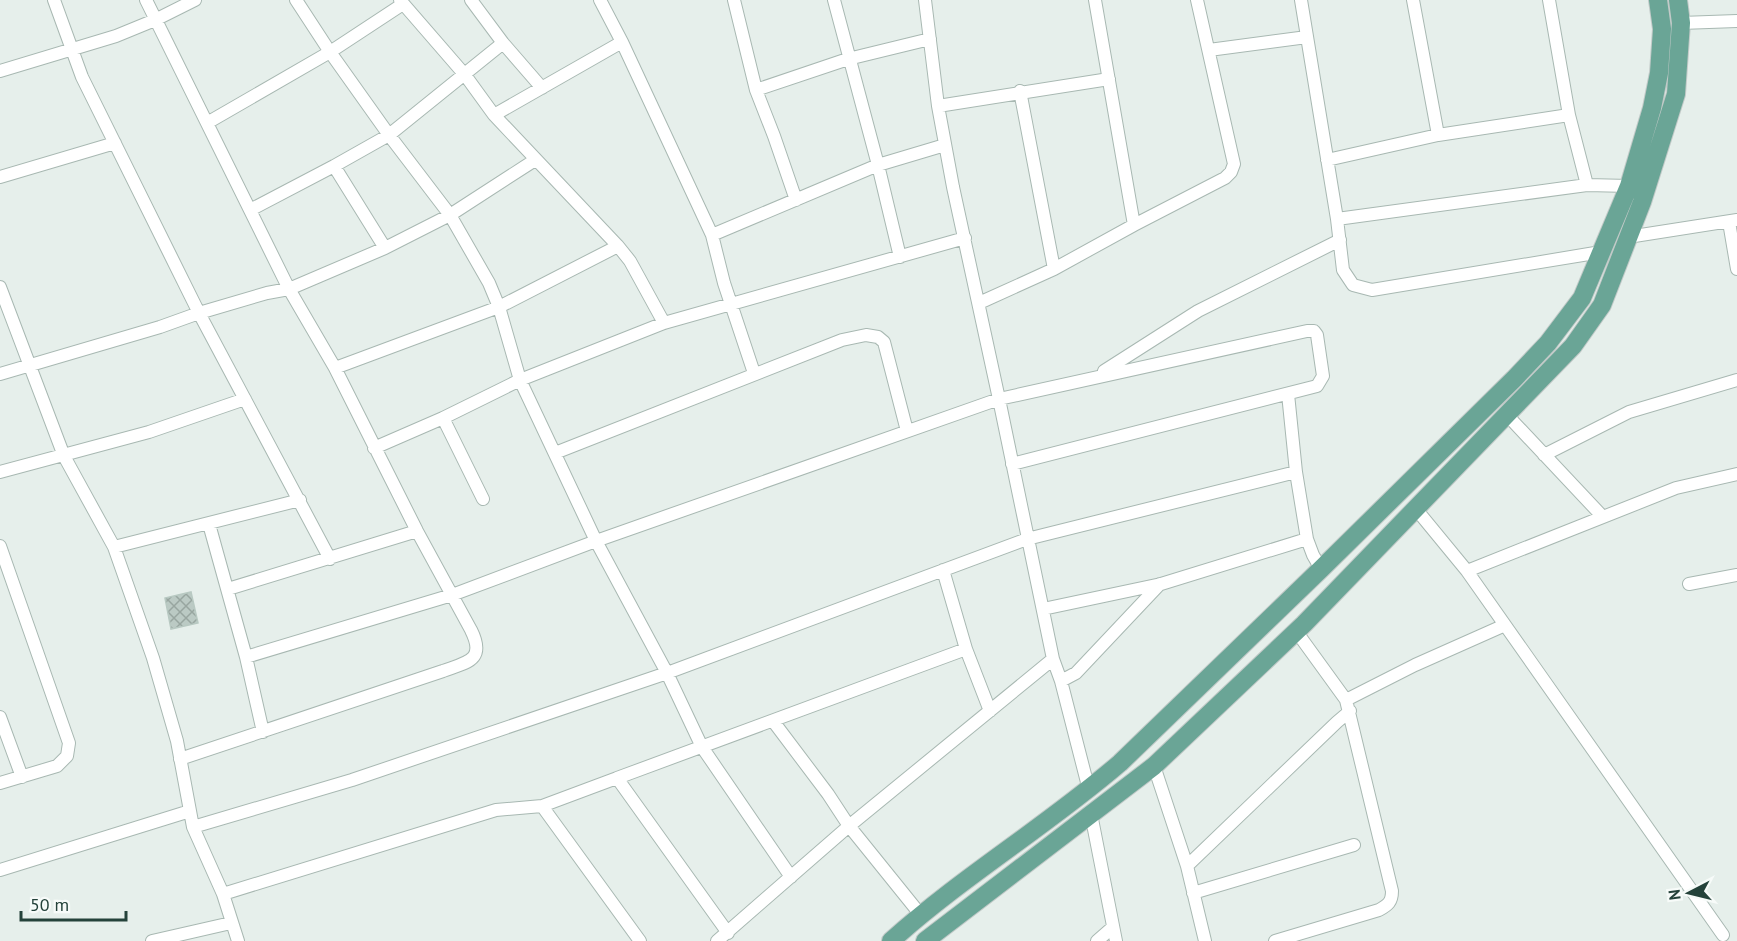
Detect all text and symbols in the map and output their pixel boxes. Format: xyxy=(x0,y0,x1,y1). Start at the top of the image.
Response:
north arrow xyxy=(1659,863,1719,923)
scale bar xyxy=(21,884,126,922)
text: N xyxy=(1664,888,1685,901)
text: 50 m xyxy=(30,893,69,916)

